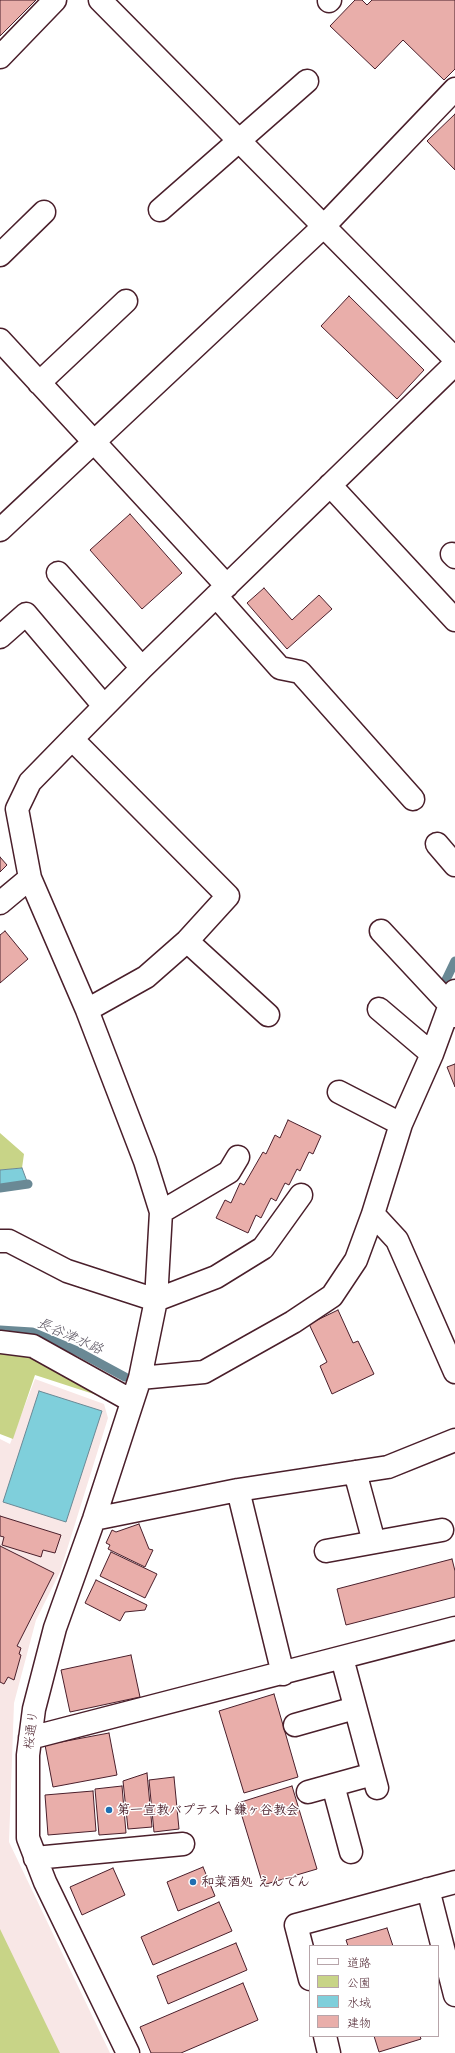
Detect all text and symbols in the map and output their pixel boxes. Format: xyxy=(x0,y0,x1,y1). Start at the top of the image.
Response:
water label: 長谷津水路 xyxy=(35,1314,105,1358)
street label: 桜通り xyxy=(21,1710,41,1750)
place label: 第一宣教バプテスト鎌ヶ谷教会 xyxy=(117,1802,299,1818)
marker: 第一宣教バプテスト鎌ヶ谷教会 xyxy=(104,1805,114,1815)
place label: 和菜酒処 えんでん xyxy=(201,1874,310,1890)
marker: 和菜酒処 えんでん xyxy=(188,1877,198,1887)
legend xyxy=(309,1945,439,2037)
text: 道路 xyxy=(347,1954,371,1970)
text: 公園 xyxy=(347,1974,371,1990)
text: 水域 xyxy=(347,1994,371,2010)
text: 建物 xyxy=(347,2014,371,2030)

